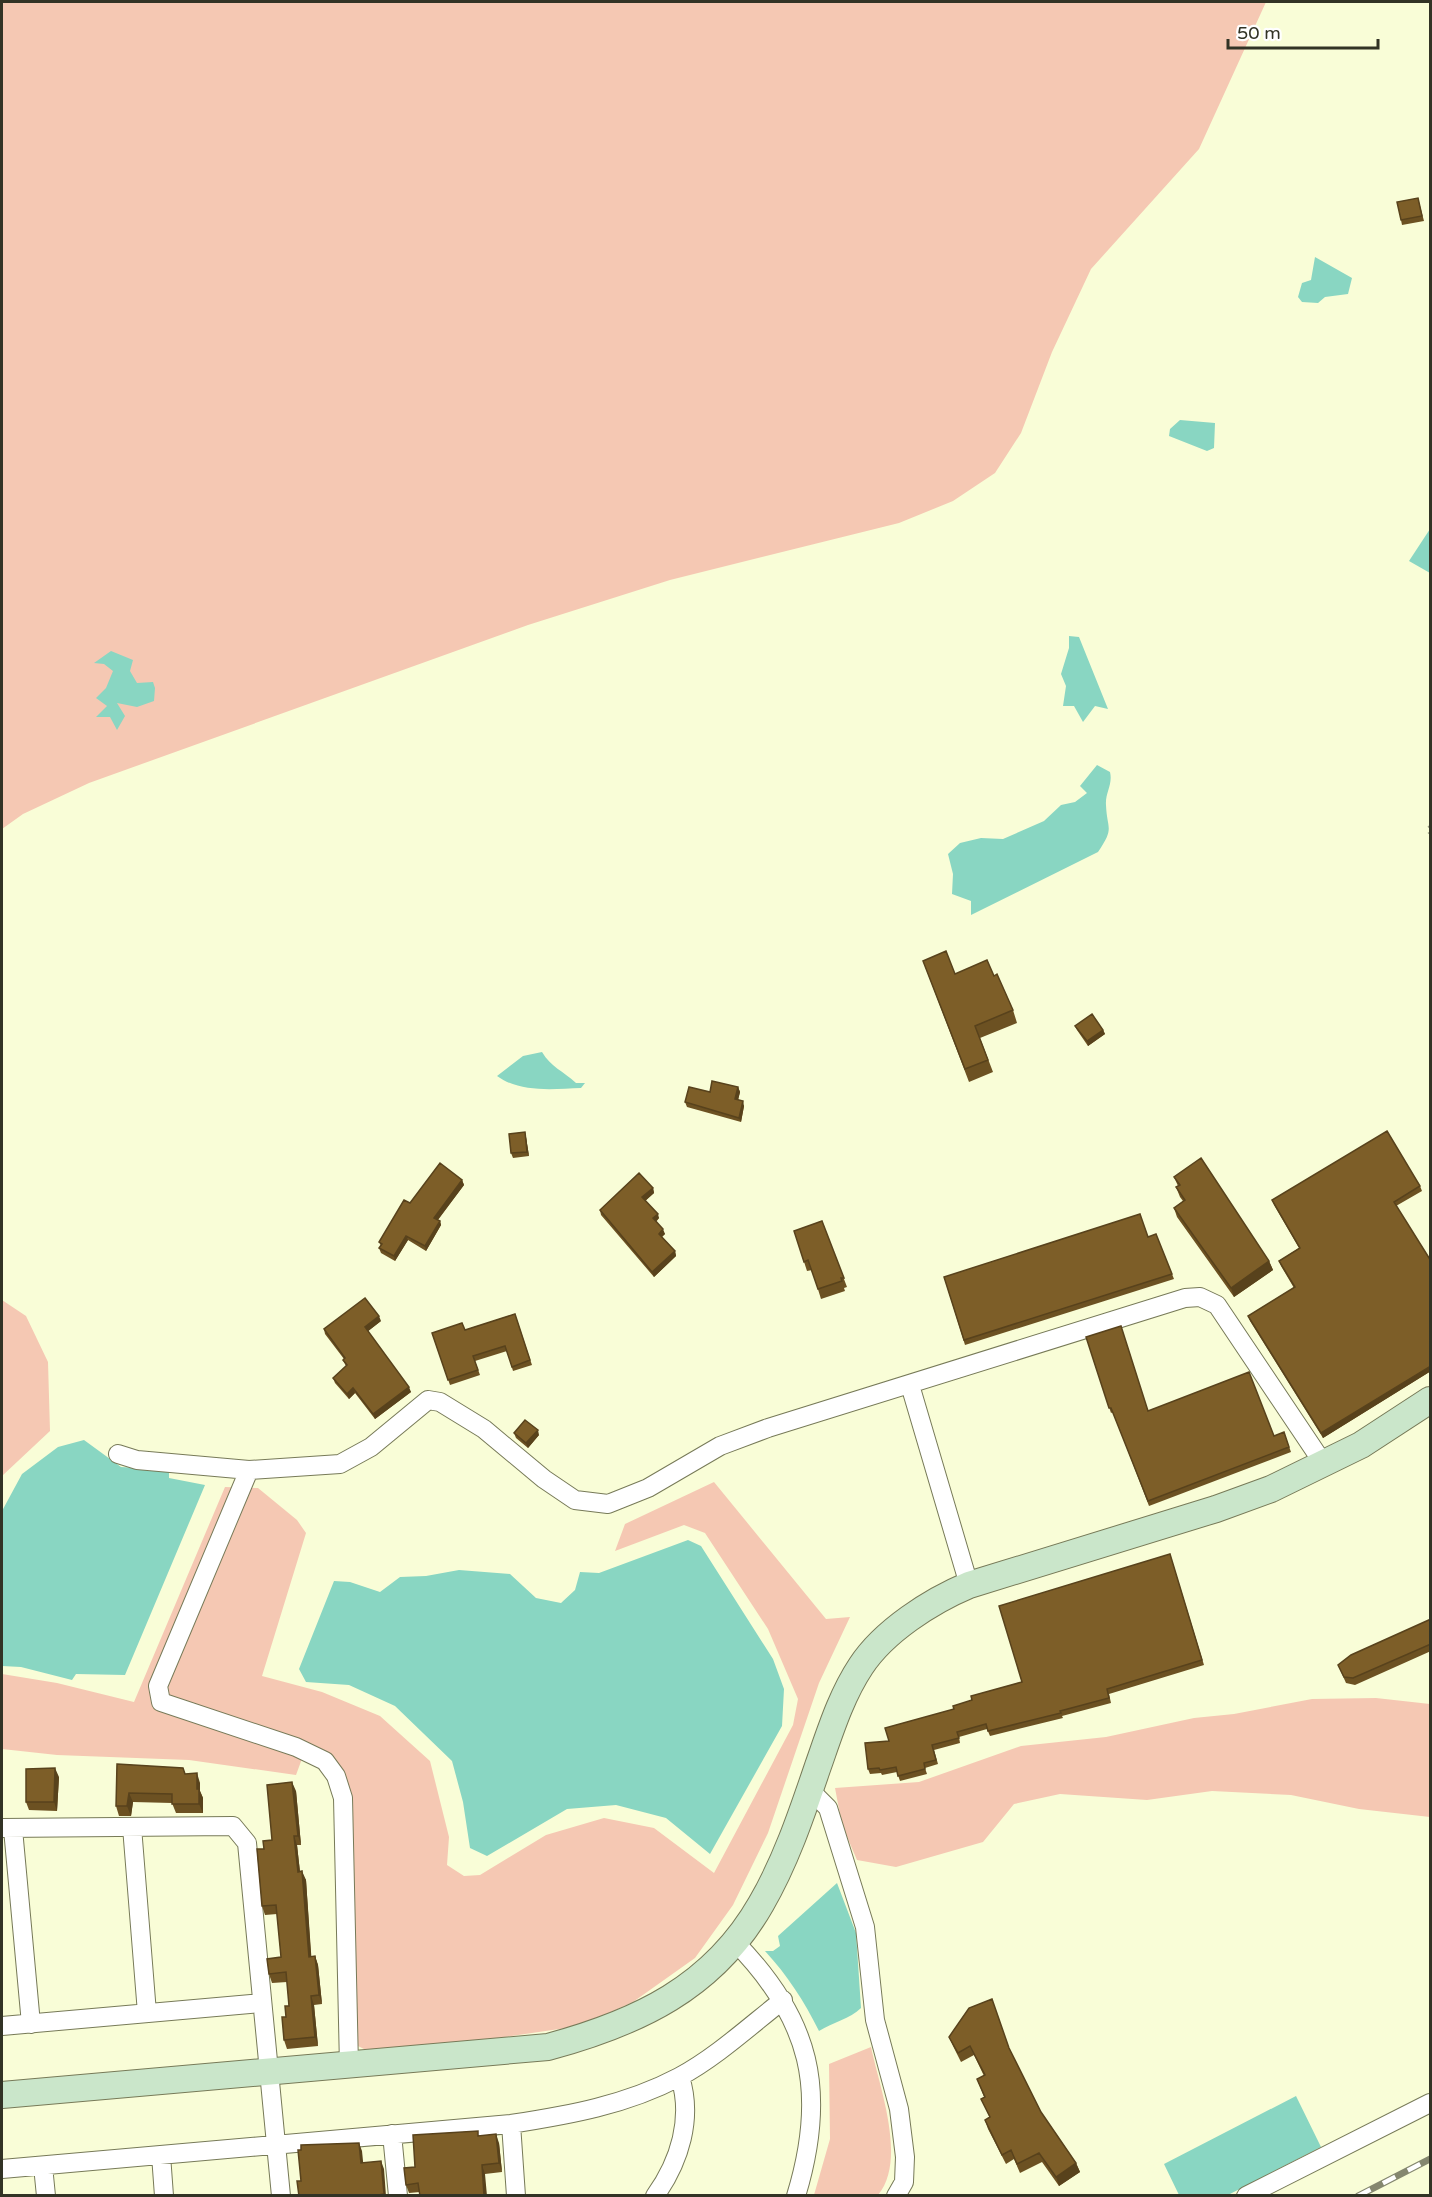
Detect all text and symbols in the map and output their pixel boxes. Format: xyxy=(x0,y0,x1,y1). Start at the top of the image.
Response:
scale bar xyxy=(1228,12,1378,50)
text: 50 m xyxy=(1237,22,1281,44)

